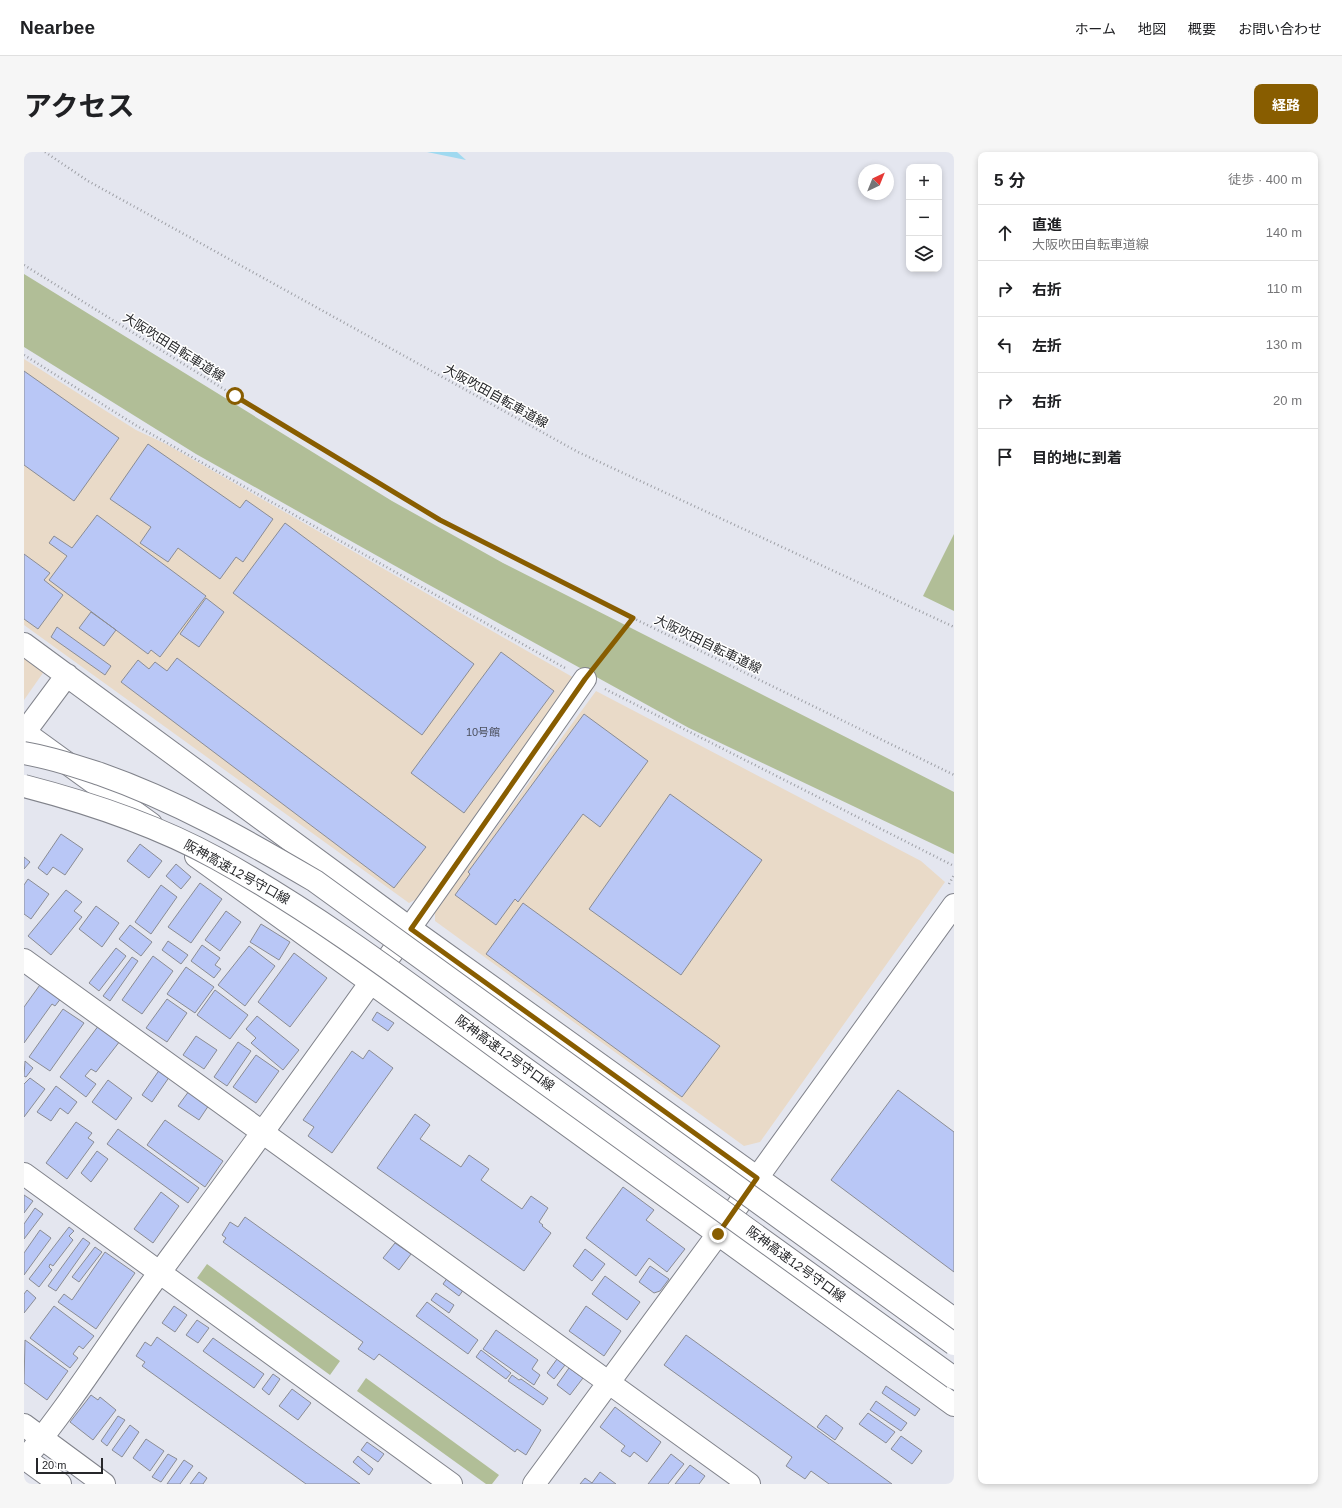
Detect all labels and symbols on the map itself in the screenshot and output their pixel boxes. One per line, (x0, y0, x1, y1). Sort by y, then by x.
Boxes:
north arrow (858, 164, 894, 200)
street label: 大阪吹田自転車道線 (120, 310, 228, 384)
street label: 大阪吹田自転車道線 (441, 361, 551, 431)
route start (226, 387, 244, 405)
street label: 大阪吹田自転車道線 (652, 612, 764, 676)
house number: 10号館 (466, 726, 500, 738)
street label: 阪神高速12号守口線 (182, 837, 292, 907)
street label: 阪神高速12号守口線 (453, 1012, 557, 1094)
street label: 阪神高速12号守口線 (744, 1223, 848, 1305)
route end (709, 1225, 727, 1243)
scale bar (36, 1456, 103, 1475)

